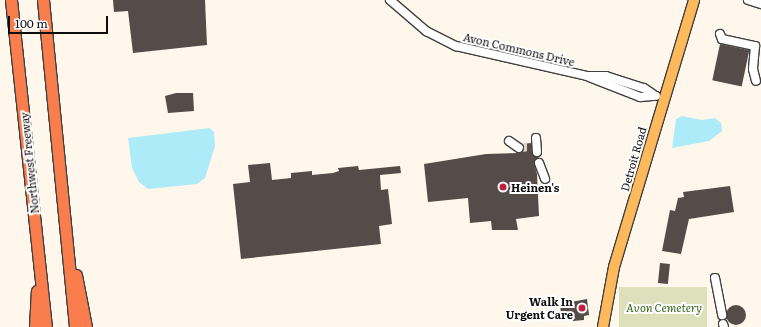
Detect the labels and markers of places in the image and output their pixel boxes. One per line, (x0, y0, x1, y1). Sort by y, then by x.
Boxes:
place label: Heinen's (511, 180, 559, 194)
marker: Heinen's (498, 182, 508, 192)
place label: Walk In Urgent Care (506, 295, 573, 321)
marker: Walk In Urgent Care (576, 302, 588, 314)

